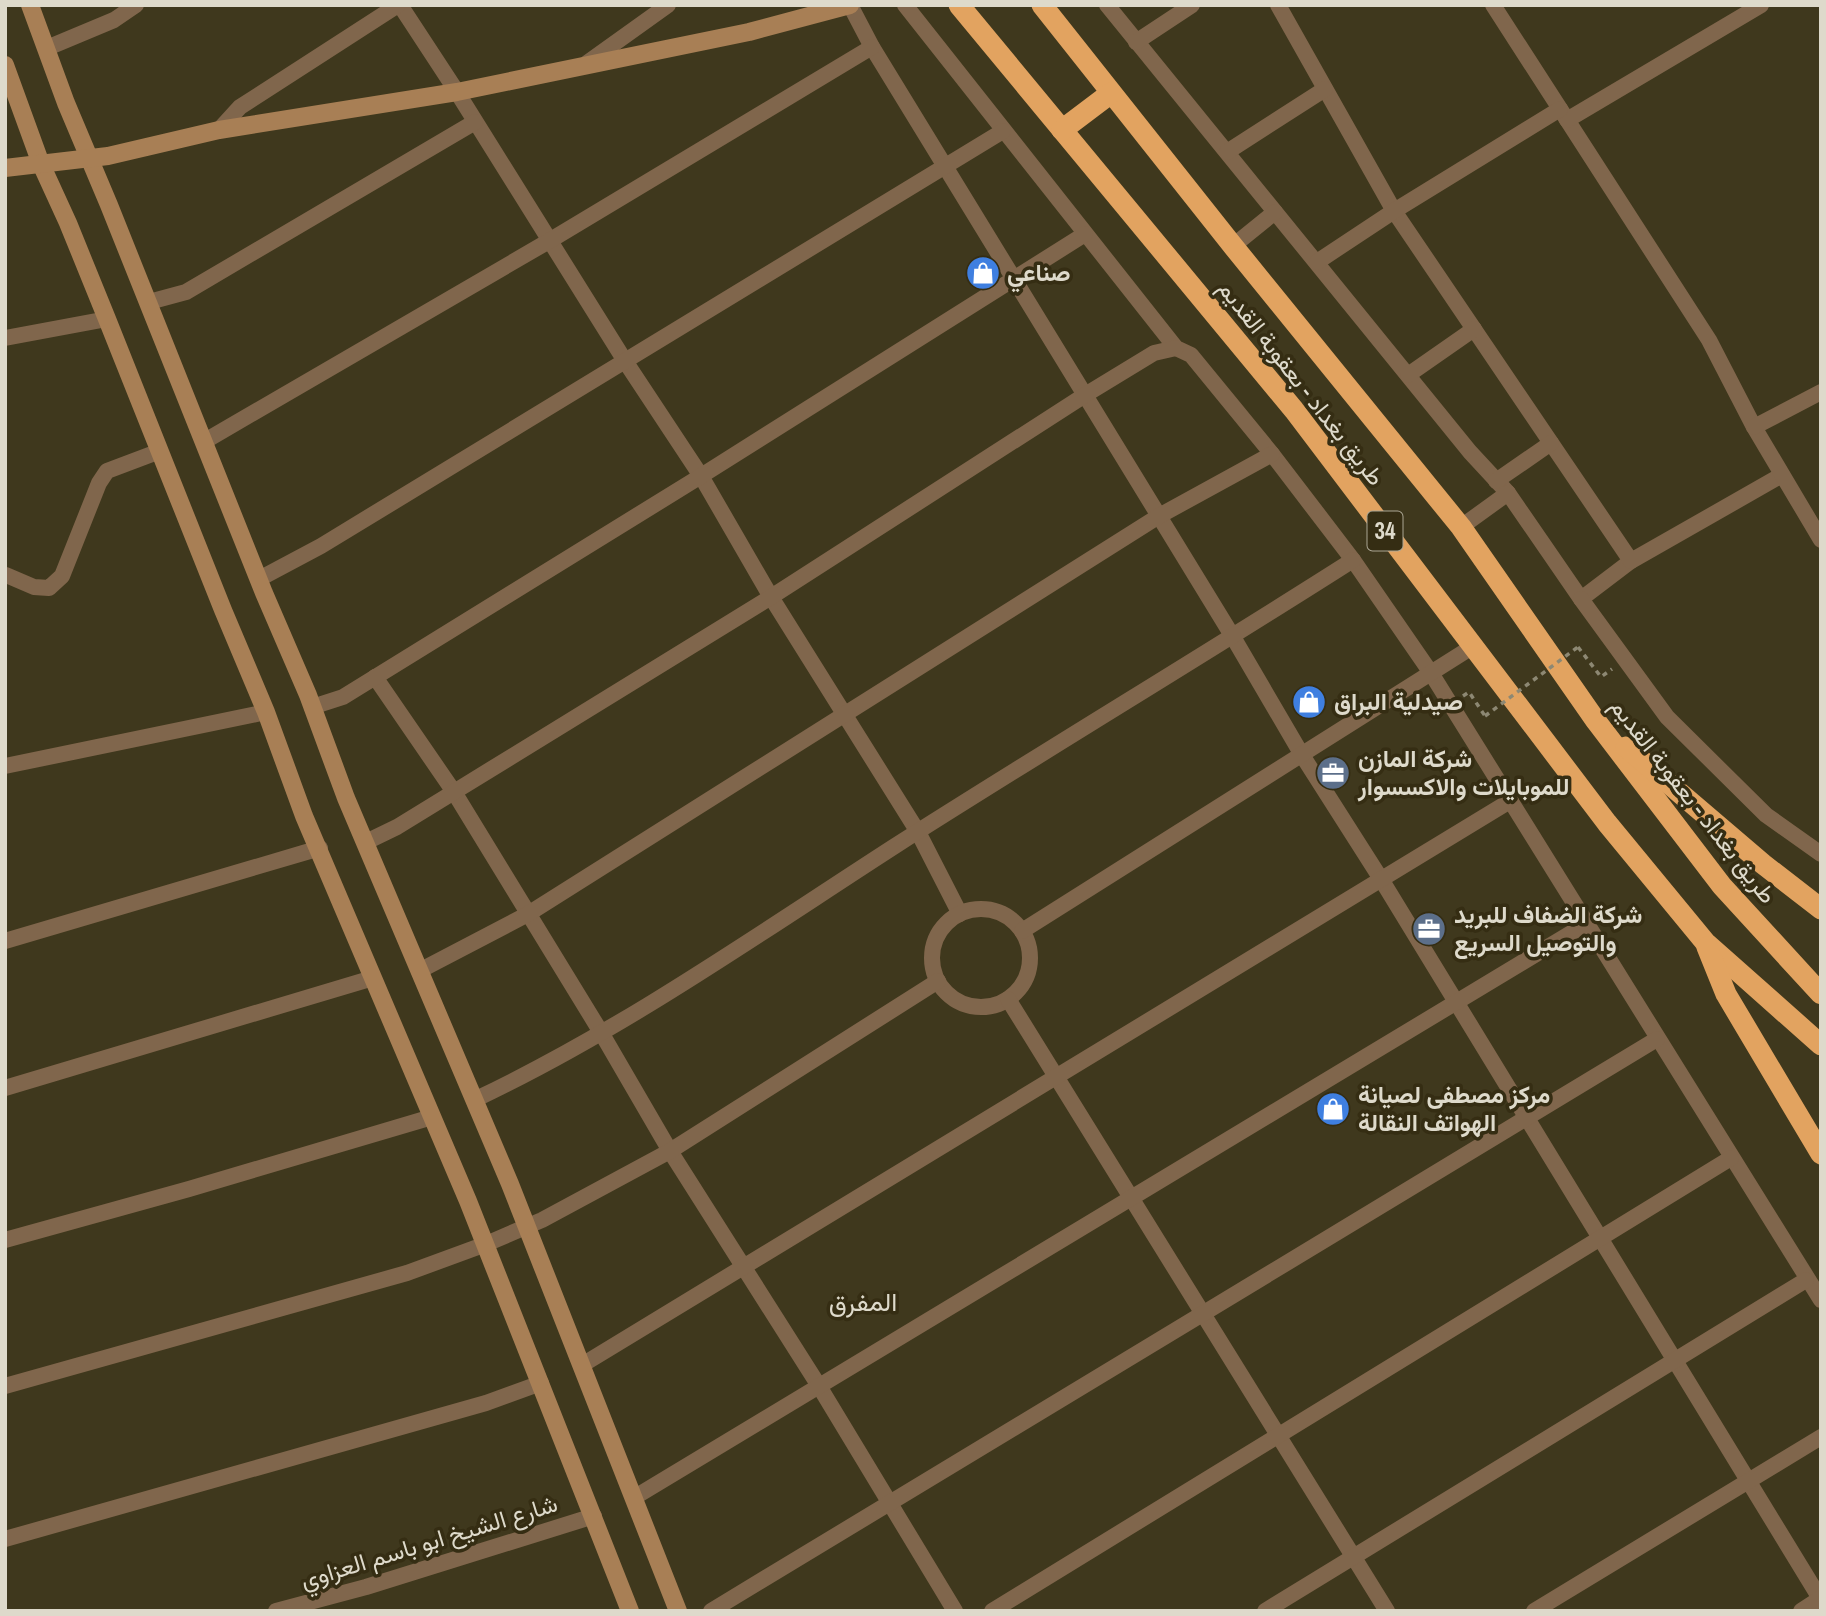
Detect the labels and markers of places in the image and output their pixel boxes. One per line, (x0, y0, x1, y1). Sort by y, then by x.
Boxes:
shop icon: صناعي (964, 254, 1002, 292)
place label: صناعي (1007, 256, 1071, 293)
shop icon: صيدلية البراق (1290, 683, 1328, 721)
place label: صيدلية البراق (1334, 685, 1463, 717)
place label: شركة المازن للموبايلات والاكسسوار (1357, 742, 1569, 802)
office icon: شركة المازن للموبايلات والاكسسوار (1314, 754, 1352, 792)
place label: شركة الضفاف للبريد والتوصيل السريع (1454, 898, 1642, 960)
office icon: شركة الضفاف للبريد والتوصيل السريع (1410, 910, 1448, 948)
place label: مركز مصطفى لصيانة الهواتف النقالة (1358, 1078, 1550, 1138)
shop icon: مركز مصطفى لصيانة الهواتف النقالة (1314, 1090, 1352, 1128)

